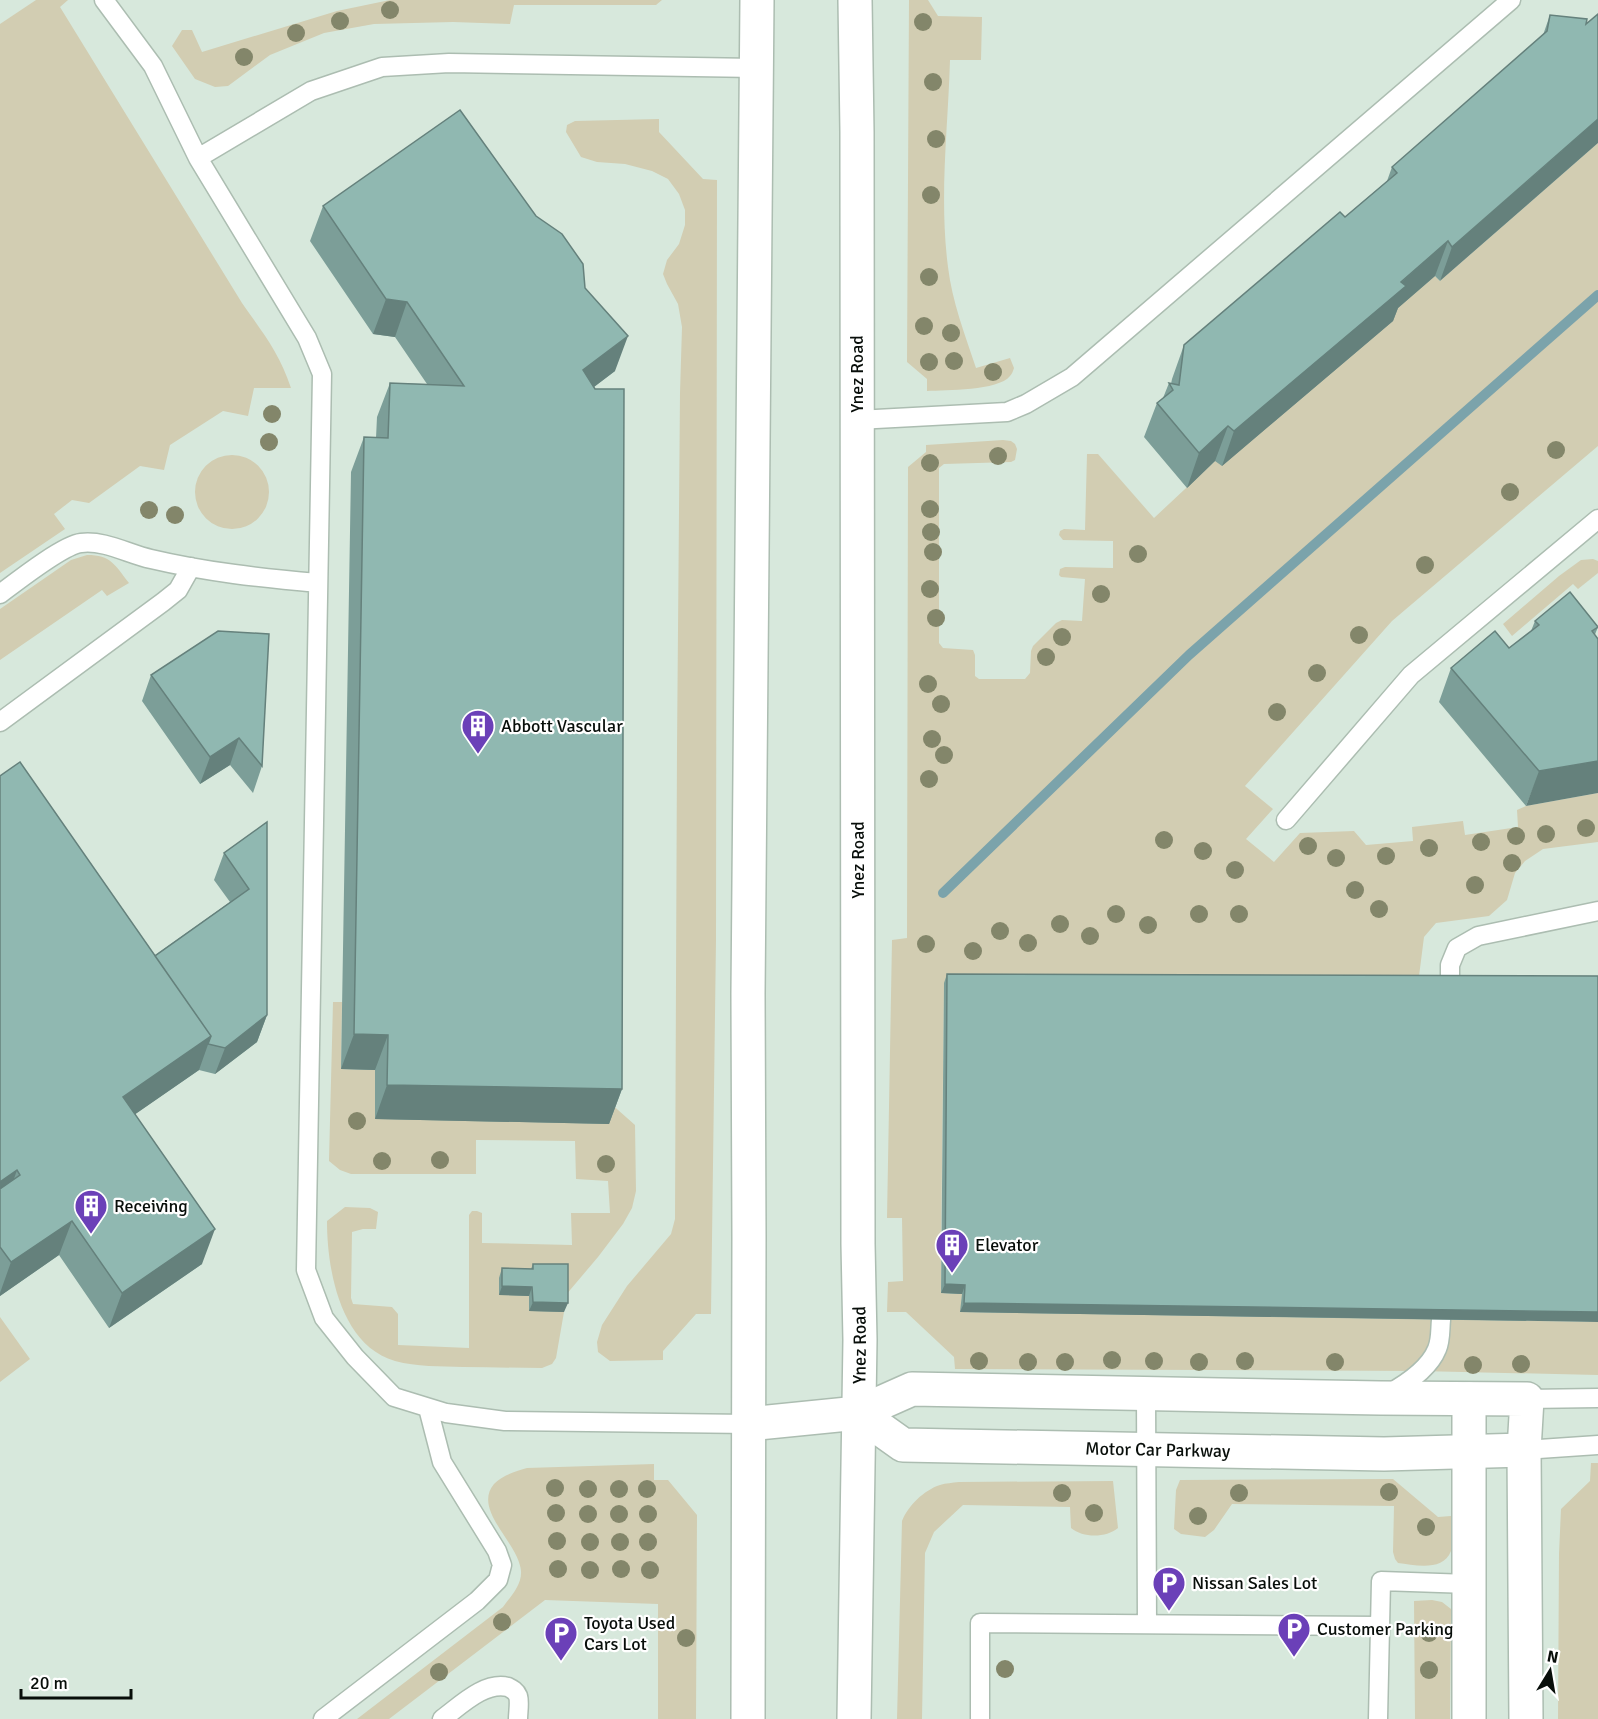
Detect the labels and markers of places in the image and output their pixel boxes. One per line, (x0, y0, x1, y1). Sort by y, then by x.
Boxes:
building icon: Abbott Vascular (460, 708, 496, 755)
place label: Abbott Vascular (501, 715, 623, 737)
building icon: Receiving (73, 1188, 109, 1235)
place label: Receiving (114, 1195, 188, 1217)
building icon: Elevator (934, 1227, 970, 1274)
place label: Elevator (975, 1234, 1039, 1256)
parking icon: Nissan Sales Lot (1151, 1565, 1187, 1612)
place label: Nissan Sales Lot (1192, 1572, 1317, 1594)
parking icon: Customer Parking (1276, 1611, 1312, 1658)
place label: Toyota Used Cars Lot (584, 1612, 675, 1655)
parking icon: Toyota Used Cars Lot (543, 1615, 579, 1662)
place label: Customer Parking (1317, 1618, 1454, 1640)

